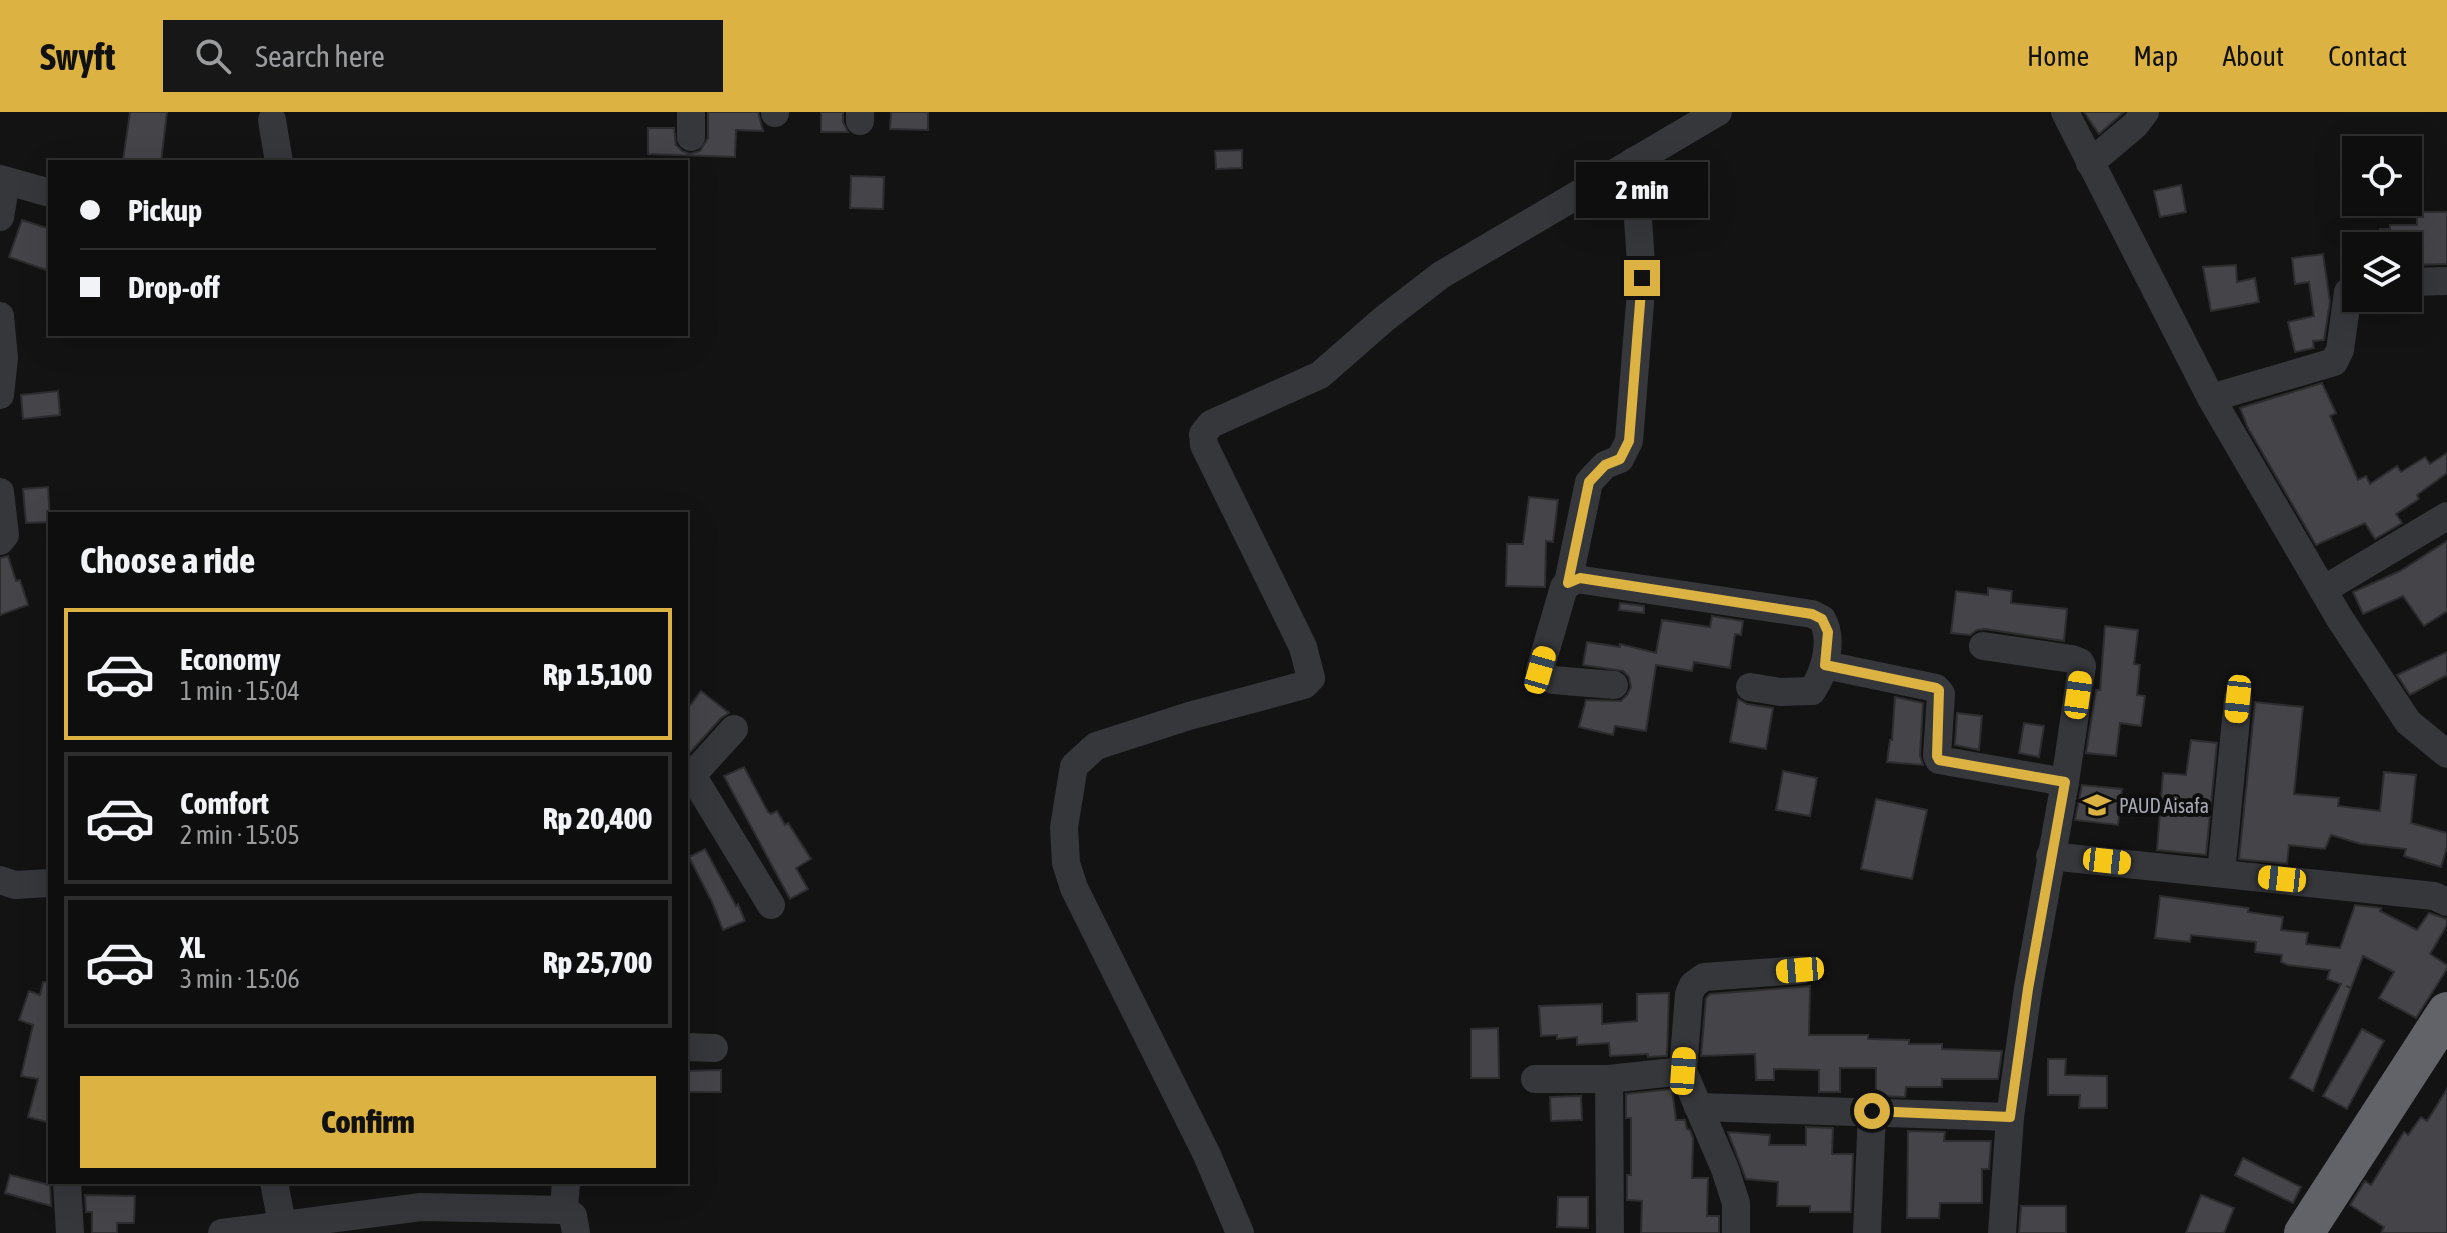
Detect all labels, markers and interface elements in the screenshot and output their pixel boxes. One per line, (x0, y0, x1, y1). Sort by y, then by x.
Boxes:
search box (163, 20, 723, 92)
icon: search (191, 34, 235, 78)
text: Swyft (40, 35, 115, 78)
text: Search here (255, 39, 385, 73)
text: Home (2027, 40, 2089, 72)
text: Map (2133, 40, 2178, 72)
text: About (2222, 40, 2284, 72)
text: Contact (2328, 40, 2407, 72)
map controls (2342, 136, 2422, 312)
button: locate (2342, 136, 2422, 216)
callout: 2 min (1576, 162, 1708, 218)
text: 2 min (1615, 175, 1669, 205)
text: Pickup (128, 193, 202, 227)
button: layers (2342, 232, 2422, 312)
route end (1624, 260, 1660, 296)
text: Drop-off (128, 270, 220, 304)
text: Choose a ride (80, 539, 255, 581)
icon: car (84, 638, 156, 710)
text: Economy (180, 642, 281, 676)
car (1522, 644, 1558, 696)
text: Rp 15,100 (543, 657, 652, 691)
car (2063, 670, 2093, 720)
car (2224, 674, 2252, 724)
text: 1 min · 15:04 (180, 676, 300, 706)
icon: car (84, 782, 156, 854)
text: Comfort (180, 786, 269, 820)
school or university icon: PAUD Aisafa (2082, 790, 2112, 820)
place label: PAUD Aisafa (2119, 794, 2209, 817)
text: Rp 20,400 (543, 801, 652, 835)
text: 2 min · 15:05 (180, 820, 300, 850)
car (2082, 847, 2132, 875)
car (2257, 865, 2307, 893)
icon: car (84, 926, 156, 998)
text: XL (180, 930, 205, 964)
text: Rp 25,700 (543, 945, 652, 979)
car (1775, 956, 1825, 984)
text: 3 min · 15:06 (180, 964, 300, 994)
car (1669, 1046, 1697, 1096)
button: Confirm (80, 1076, 656, 1168)
route start (1854, 1093, 1890, 1129)

